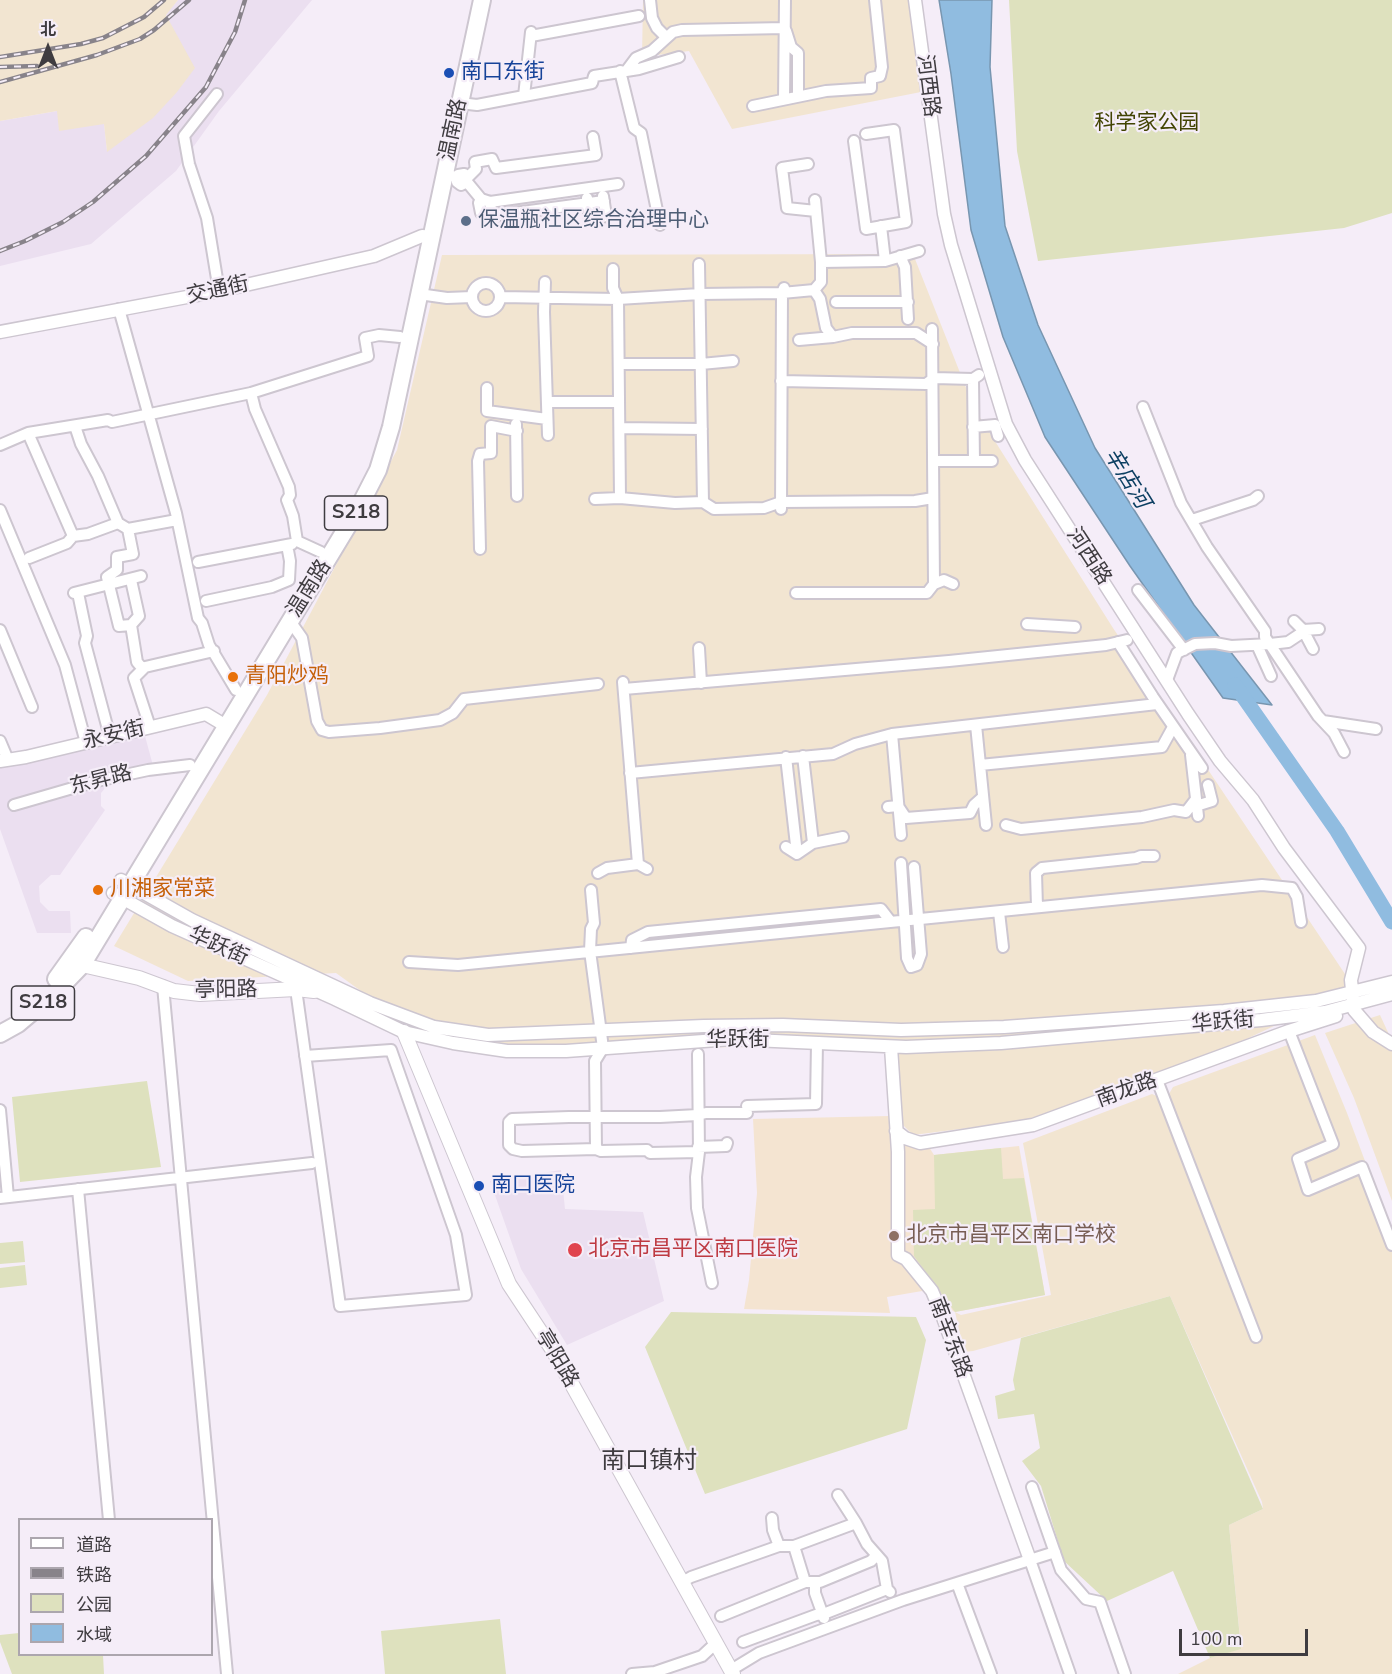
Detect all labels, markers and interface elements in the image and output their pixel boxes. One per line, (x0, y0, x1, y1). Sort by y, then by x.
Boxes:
north arrow (18, 18, 78, 78)
text: 北 (40, 19, 56, 41)
street label: 河西路 (911, 53, 943, 119)
place label: 南口东街 (461, 60, 545, 86)
marker: 南口东街 (442, 66, 456, 80)
street label: 温南路 (435, 97, 473, 163)
park label: 科学家公园 (1095, 111, 1199, 137)
place label: 保温瓶社区综合治理中心 (478, 208, 709, 234)
marker: 保温瓶社区综合治理中心 (459, 214, 473, 228)
street label: 交通街 (185, 272, 251, 310)
water label: 辛店河 (1097, 444, 1155, 514)
road number: S218 (324, 496, 388, 530)
street label: 河西路 (1060, 524, 1116, 590)
street label: 温南路 (283, 556, 337, 622)
place label: 青阳炒鸡 (245, 664, 329, 690)
marker: 青阳炒鸡 (226, 670, 240, 684)
street label: 永安街 (80, 717, 148, 755)
street label: 东昇路 (67, 761, 135, 801)
place label: 川湘家常菜 (110, 877, 215, 903)
marker: 川湘家常菜 (91, 883, 105, 897)
street label: 华跃街 (184, 922, 252, 972)
street label: 亭阳路 (194, 978, 258, 1004)
road number: S218 (12, 986, 74, 1020)
street label: 华跃街 (1191, 1008, 1255, 1038)
street label: 华跃街 (707, 1028, 769, 1054)
street label: 南龙路 (1093, 1068, 1161, 1114)
place label: 南口医院 (491, 1173, 575, 1199)
marker: 南口医院 (472, 1179, 486, 1193)
place label: 北京市昌平区南口学校 (906, 1223, 1116, 1249)
marker: 北京市昌平区南口学校 (887, 1229, 901, 1243)
place label: 北京市昌平区南口医院 (588, 1237, 798, 1263)
marker: 北京市昌平区南口医院 (566, 1241, 584, 1259)
street label: 南辛东路 (922, 1294, 976, 1382)
street label: 亭阳路 (529, 1326, 583, 1392)
district label: 南口镇村 (601, 1448, 697, 1476)
legend (18, 1518, 213, 1656)
text: 道路 (76, 1533, 112, 1557)
text: 铁路 (76, 1563, 112, 1587)
text: 公园 (76, 1593, 112, 1617)
scale bar (1182, 1617, 1311, 1655)
text: 水域 (76, 1623, 112, 1647)
text: 100 m (1190, 1627, 1242, 1651)

